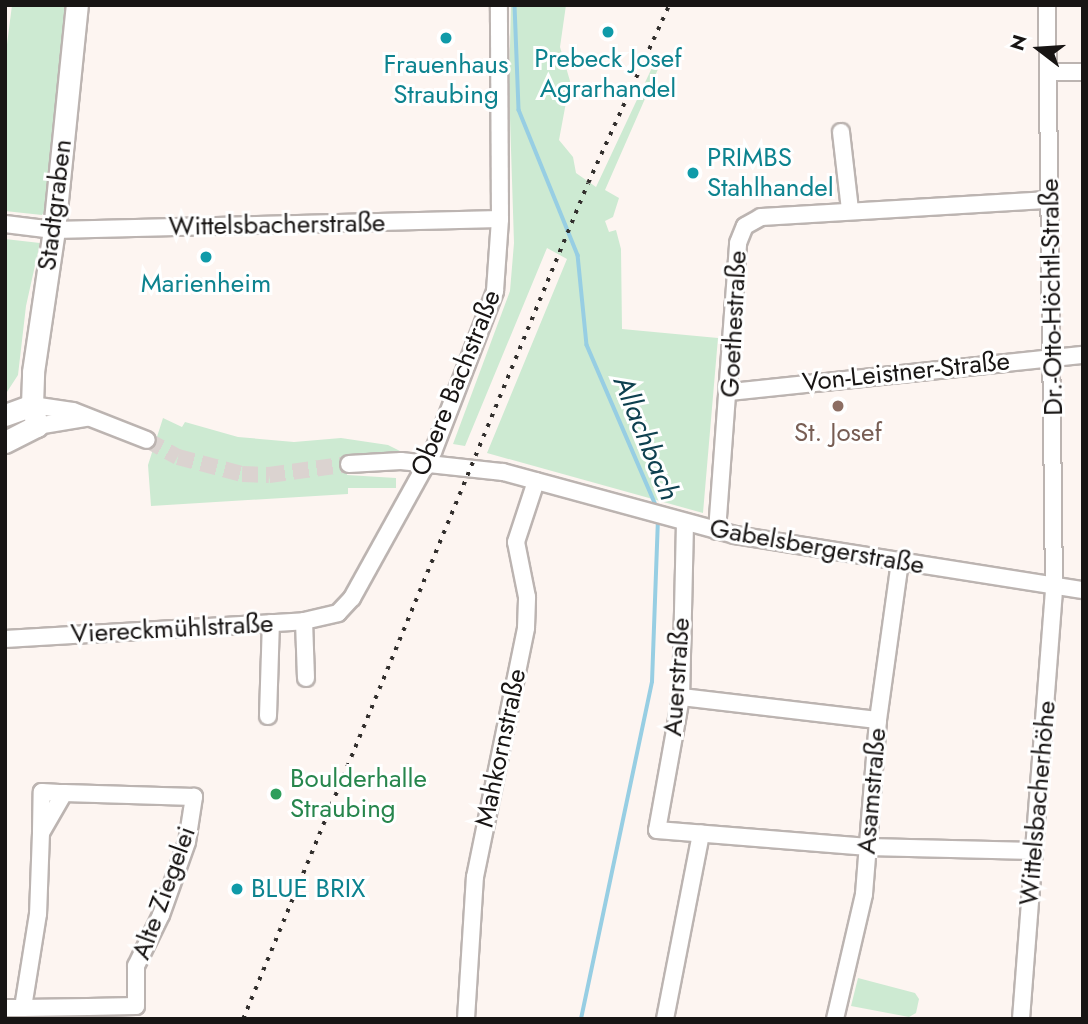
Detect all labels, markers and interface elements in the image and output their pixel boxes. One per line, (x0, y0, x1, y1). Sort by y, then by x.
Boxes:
north arrow (1004, 14, 1074, 84)
marker: Prebeck Josef Agrarhandel (600, 24, 616, 40)
marker: Frauenhaus Straubing (438, 30, 454, 46)
text: N (1003, 32, 1034, 54)
place label: Prebeck Josef Agrarhandel (534, 43, 682, 104)
place label: Frauenhaus Straubing (384, 49, 508, 110)
street label: Stadtgraben (31, 138, 79, 272)
place label: PRIMBS Stahlhandel (707, 142, 834, 204)
marker: PRIMBS Stahlhandel (685, 165, 701, 181)
street label: Dr.-Otto-Höchtl-Straße (1034, 178, 1070, 416)
street label: Wittelsbacherstraße (168, 208, 386, 242)
marker: Marienheim (198, 249, 214, 265)
street label: Goethestraße (715, 250, 753, 398)
place label: Marienheim (141, 268, 271, 300)
street label: Obere Bachstraße (404, 285, 508, 481)
street label: Von-Leistner-Straße (801, 346, 1011, 398)
water label: Allachbach (606, 371, 686, 505)
marker: St. Josef (830, 398, 846, 414)
place label: St. Josef (794, 417, 882, 449)
street label: Gabelsbergerstraße (707, 513, 927, 581)
street label: Viereckmühlstraße (70, 608, 274, 650)
street label: Auerstraße (657, 617, 697, 737)
street label: Mahkornstraße (469, 666, 533, 830)
street label: Wittelsbacherhöhe (1014, 699, 1062, 907)
street label: Asamstraße (851, 727, 893, 855)
place label: Boulderhalle Straubing (290, 763, 427, 824)
marker: Boulderhalle Straubing (268, 786, 284, 802)
street label: Alte Ziegelei (126, 822, 202, 964)
place label: BLUE BRIX (251, 873, 365, 905)
marker: BLUE BRIX (229, 881, 245, 897)

